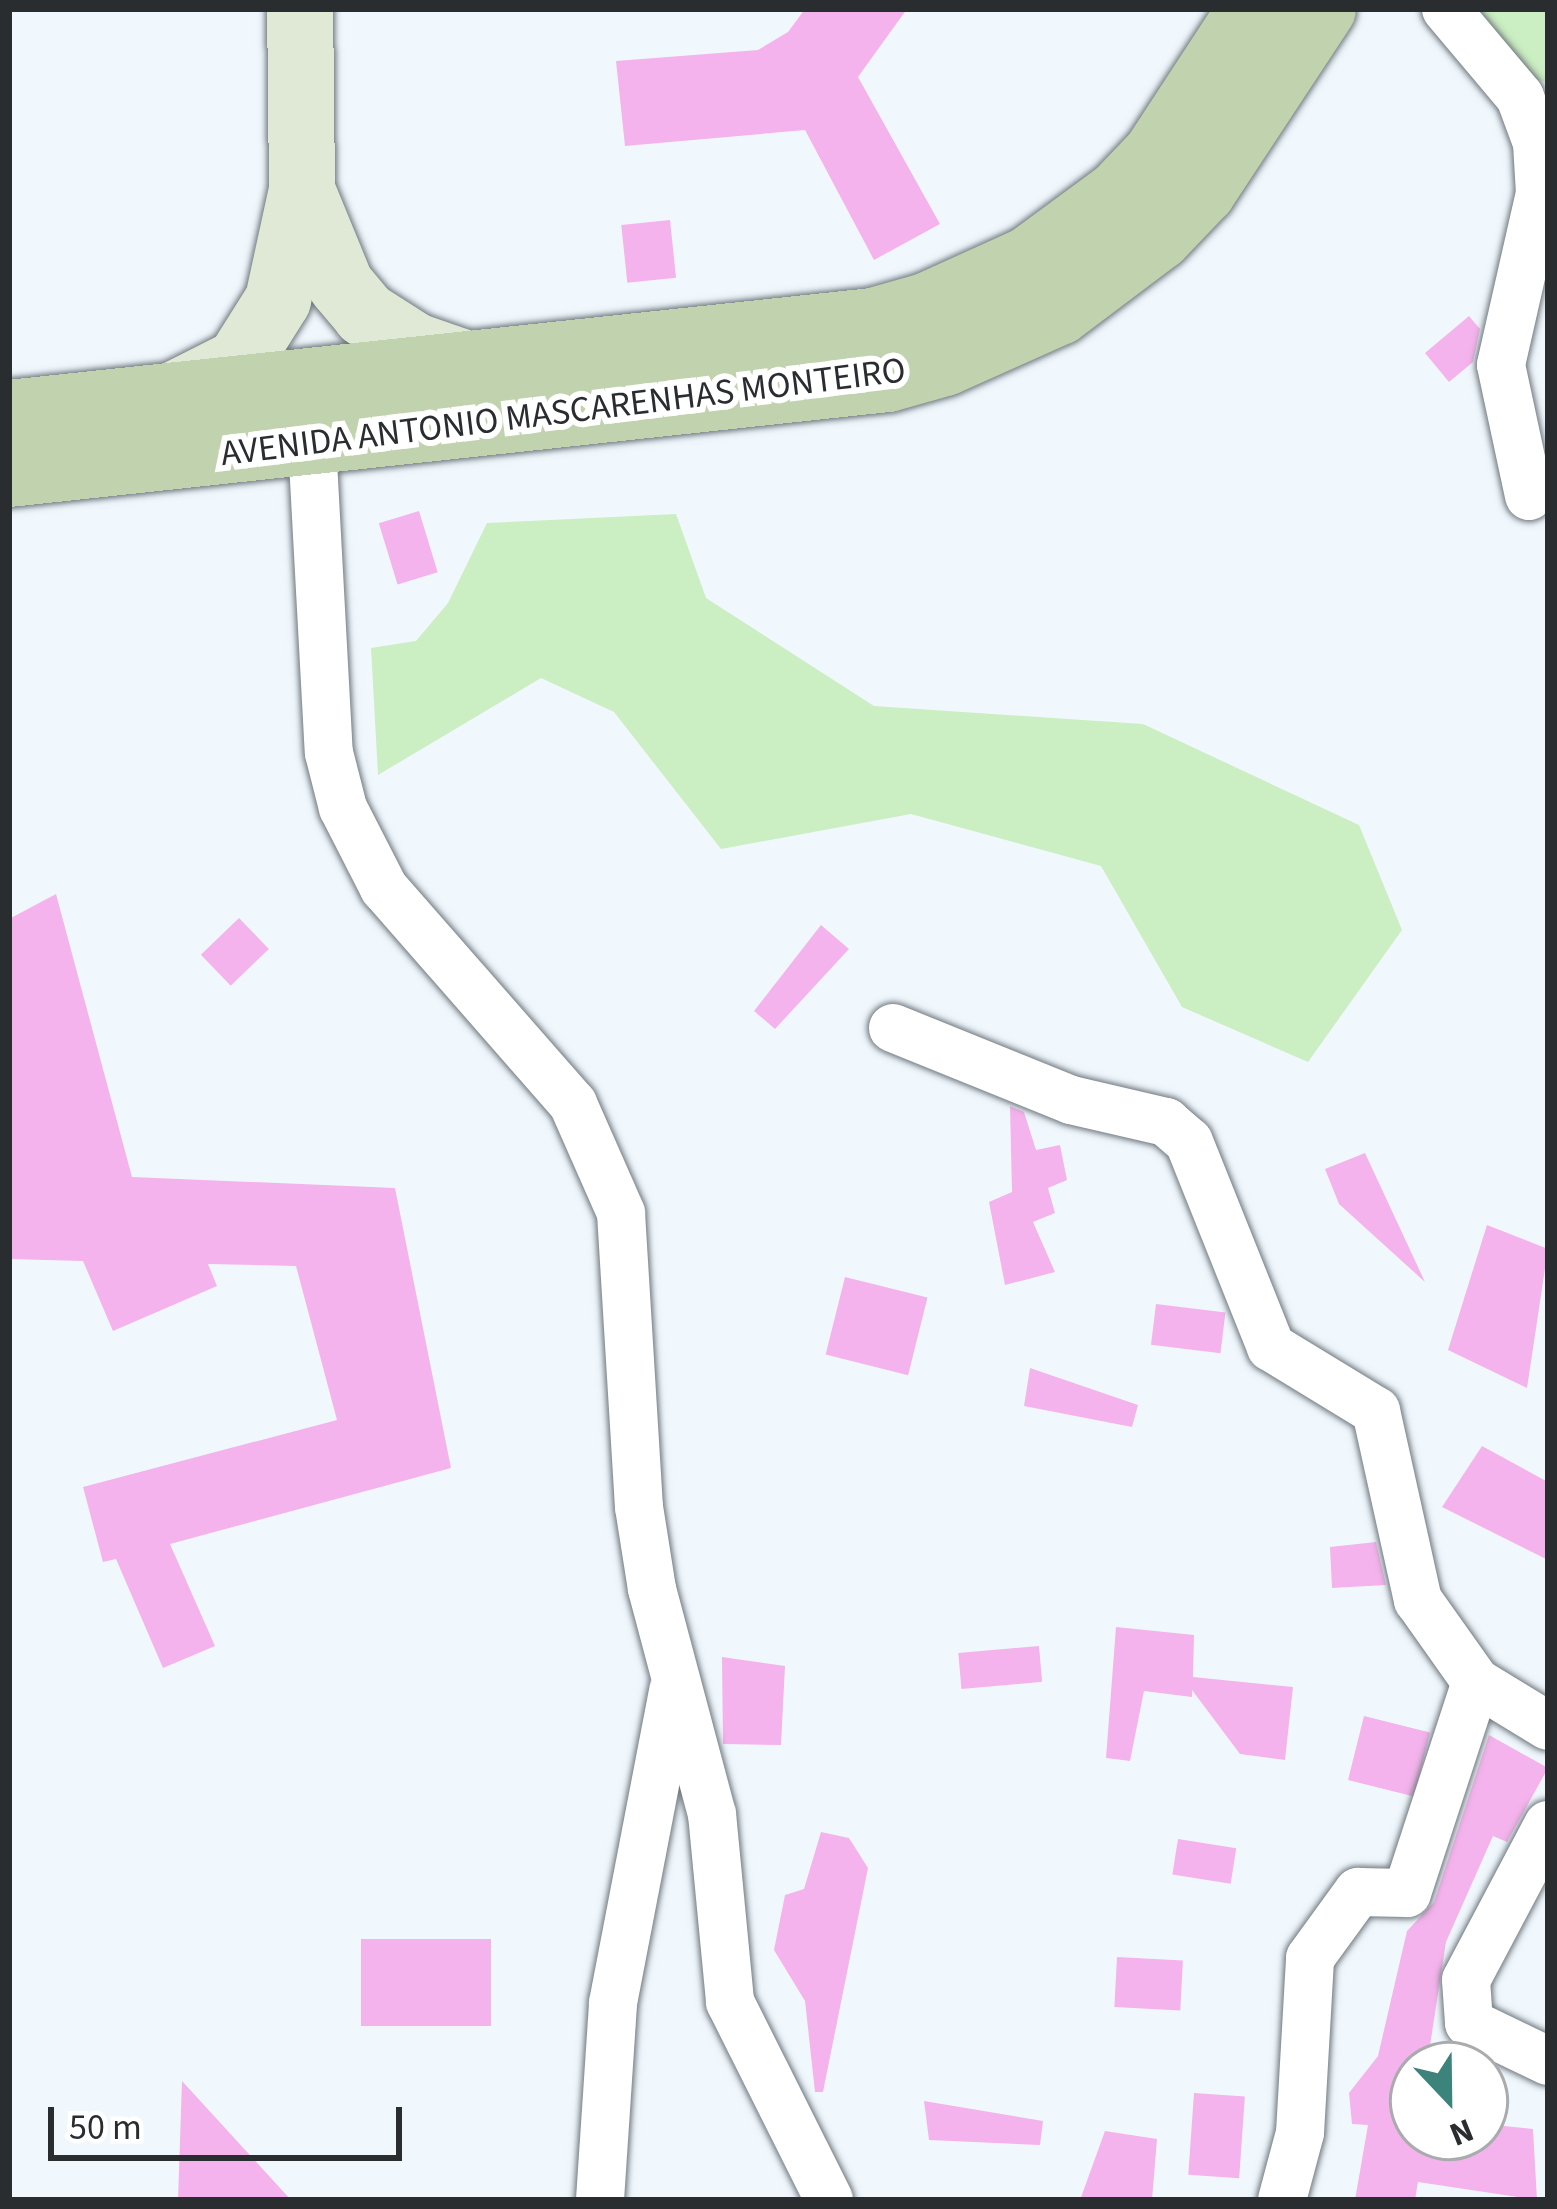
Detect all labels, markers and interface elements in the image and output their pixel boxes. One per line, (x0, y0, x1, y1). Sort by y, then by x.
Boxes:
street label: AVENIDA ANTONIO MASCARENHAS MONTEIRO (218, 349, 908, 475)
north arrow (1389, 2041, 1509, 2161)
scale bar (54, 2083, 408, 2157)
text: 50 m (69, 2102, 142, 2153)
text: N (1443, 2106, 1481, 2158)

